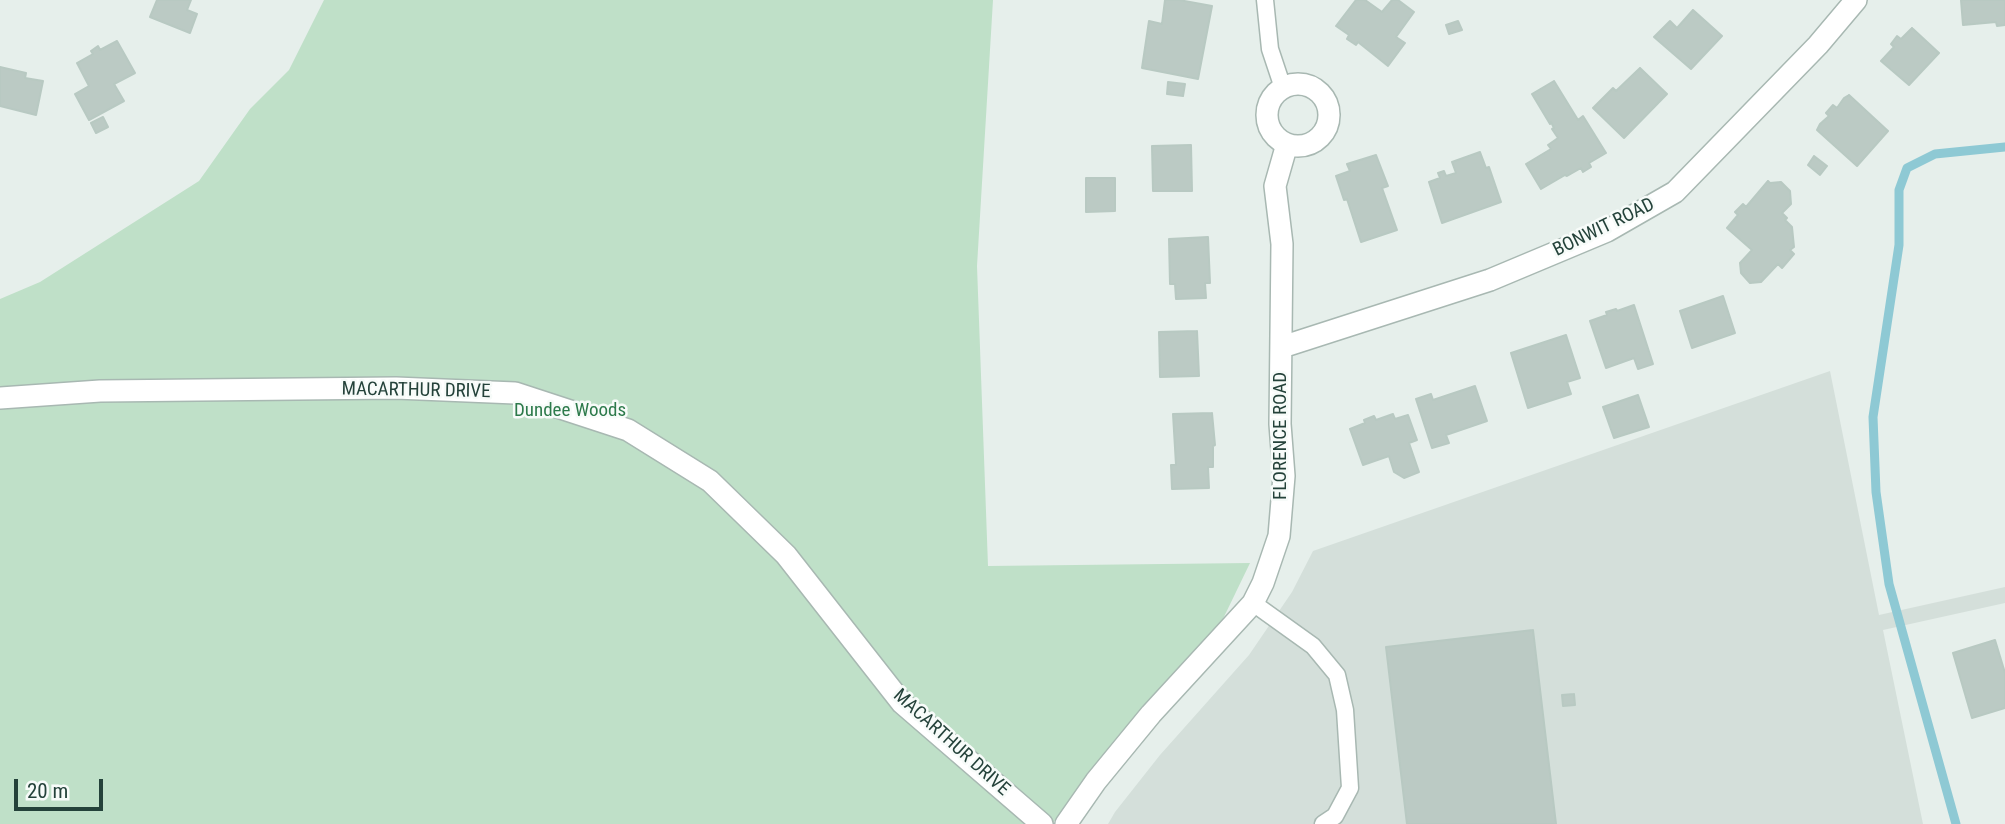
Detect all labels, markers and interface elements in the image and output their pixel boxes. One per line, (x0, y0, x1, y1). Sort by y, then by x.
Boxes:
street label: BONWIT ROAD (1550, 194, 1658, 262)
street label: FLORENCE ROAD (1270, 372, 1292, 500)
street label: MACARTHUR DRIVE (341, 378, 491, 404)
park label: Dundee Woods (514, 400, 626, 422)
street label: MACARTHUR DRIVE (888, 685, 1014, 801)
scale bar (18, 764, 107, 808)
text: 20 m (27, 779, 68, 803)

